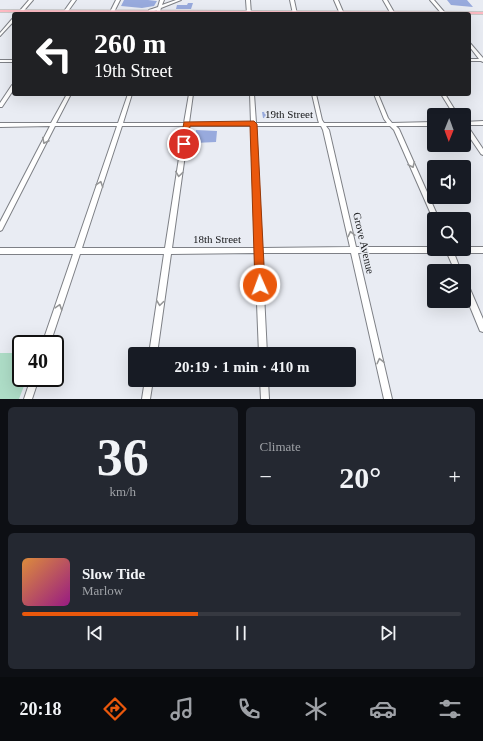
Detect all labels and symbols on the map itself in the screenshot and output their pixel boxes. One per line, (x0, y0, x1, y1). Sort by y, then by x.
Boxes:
street label: 19th Street (265, 108, 313, 120)
north arrow (427, 108, 471, 152)
pin (167, 127, 201, 161)
one-way arrow (42, 137, 50, 144)
one-way arrow (407, 160, 415, 168)
one-way arrow (175, 171, 184, 177)
one-way arrow (95, 180, 104, 187)
street label: Grove Avenue (351, 211, 377, 275)
one-way arrow (347, 231, 355, 237)
street label: 18th Street (193, 233, 241, 245)
position arrow (239, 264, 281, 306)
one-way arrow (156, 300, 165, 306)
one-way arrow (54, 304, 63, 311)
speed limit sign: 40 (12, 335, 64, 387)
one-way arrow (376, 358, 384, 364)

